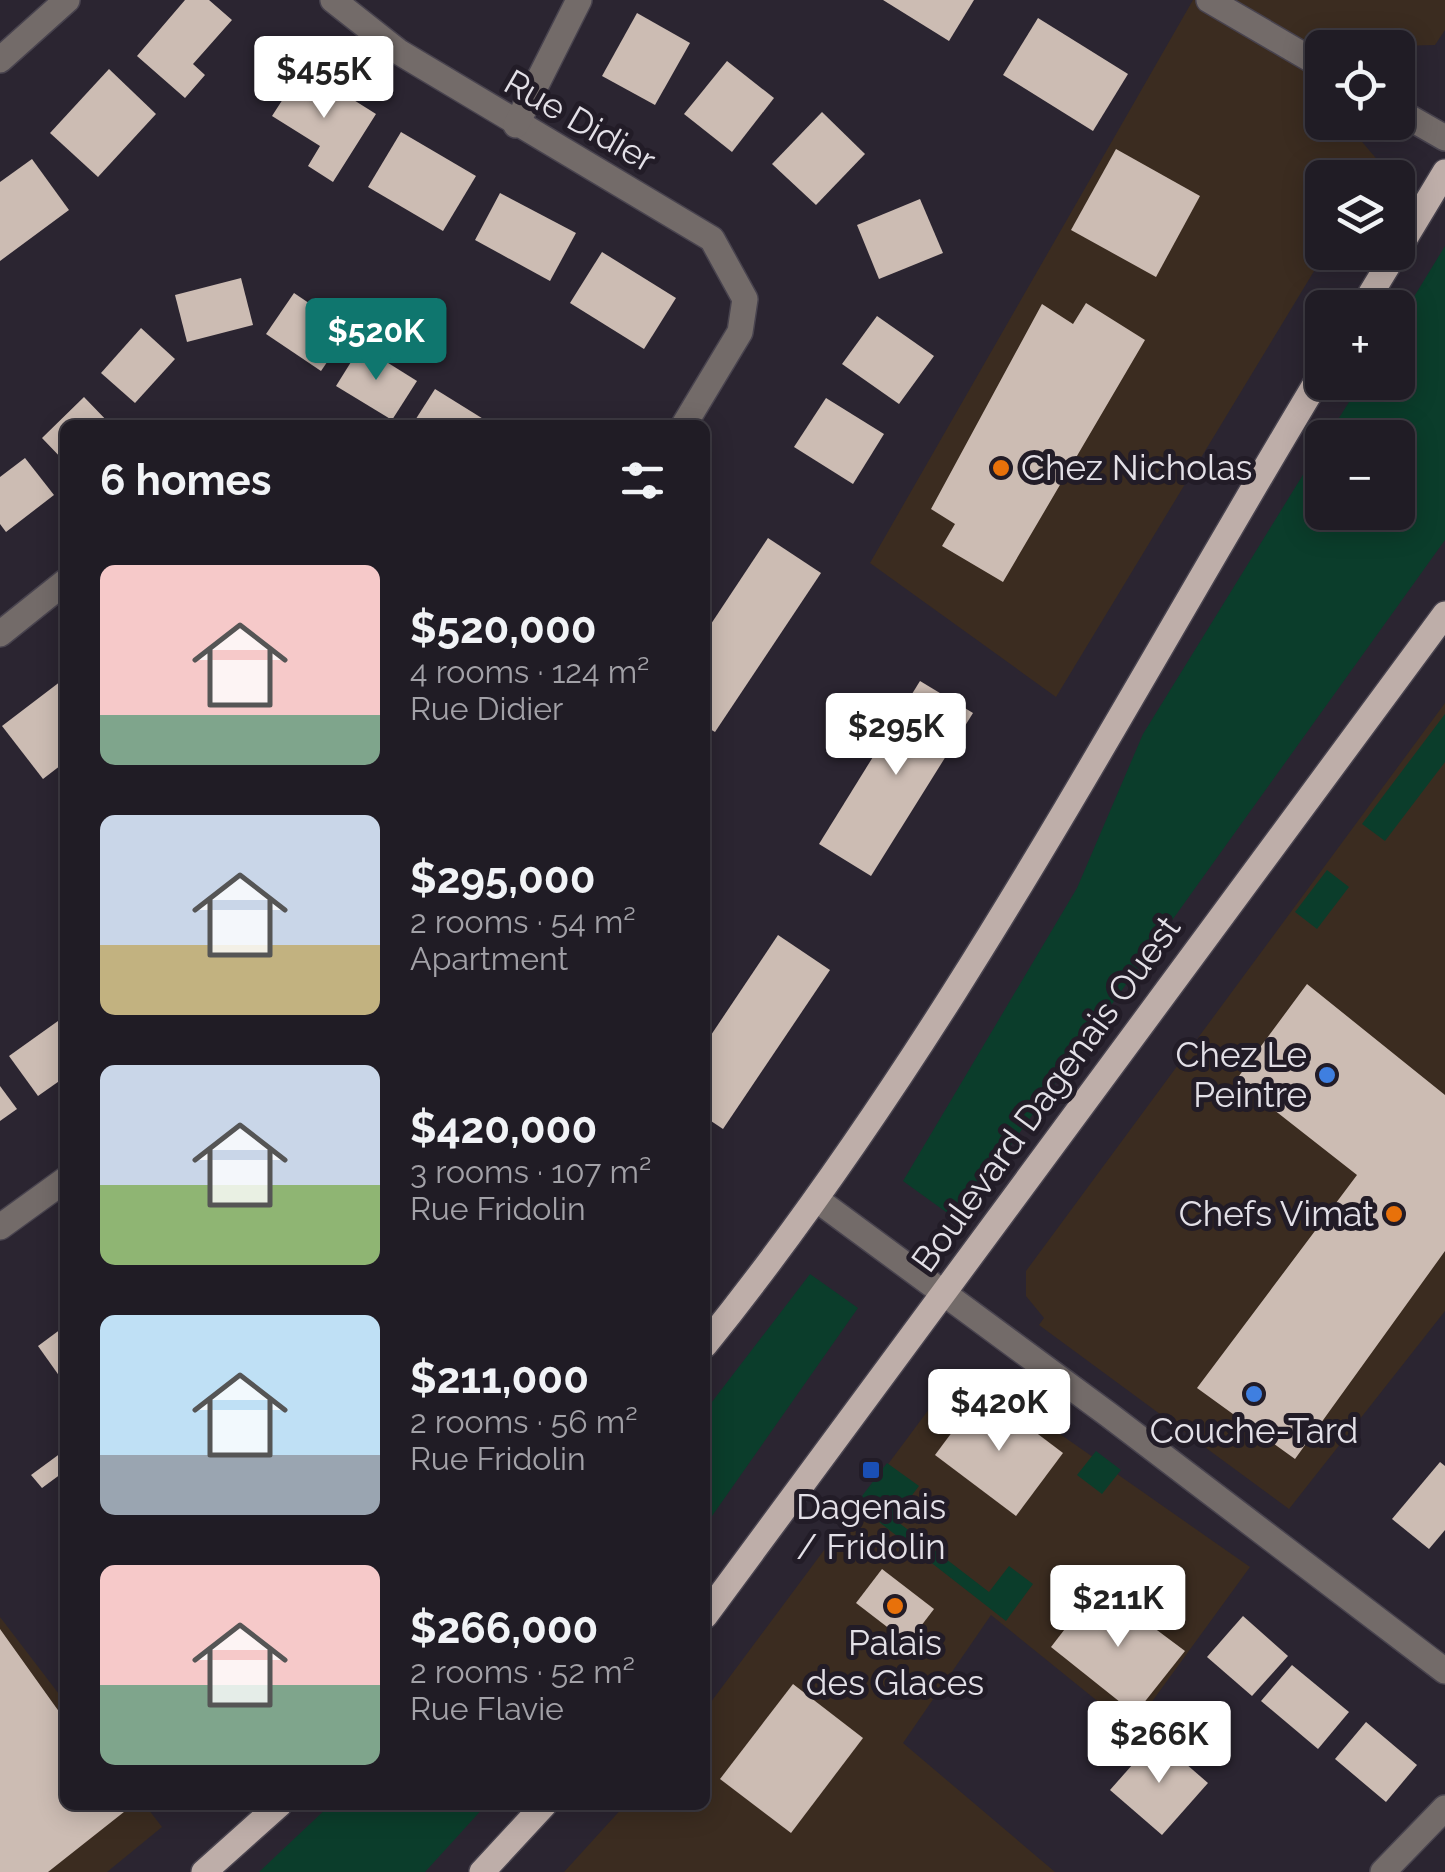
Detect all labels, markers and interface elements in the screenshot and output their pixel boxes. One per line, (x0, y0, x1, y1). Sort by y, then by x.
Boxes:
map controls (1305, 30, 1415, 530)
button: locate (1305, 30, 1415, 140)
pin: $455K (254, 36, 394, 121)
text: $455K (276, 50, 372, 87)
street label: Rue Didier (497, 61, 663, 180)
button: layers (1305, 160, 1415, 270)
button: + (1305, 290, 1415, 400)
pin: $520K (306, 298, 446, 383)
text: $520K (327, 312, 425, 349)
button: − (1305, 420, 1415, 530)
place label: Chez Nicholas (1021, 447, 1252, 488)
icon: filters (615, 453, 670, 508)
text: 6 homes (100, 456, 271, 505)
marker: Chez Nicholas (990, 457, 1012, 479)
text: $520,000 (410, 604, 596, 653)
icon: home (180, 605, 300, 725)
text: 4 rooms · 124 m² (410, 653, 650, 690)
text: Rue Didier (410, 690, 563, 727)
pin: $295K (826, 693, 966, 778)
text: $295K (848, 707, 944, 744)
text: $295,000 (410, 854, 595, 903)
icon: home (180, 855, 300, 975)
text: 2 rooms · 54 m² (410, 903, 636, 940)
street label: Boulevard Dagenais Ouest (903, 908, 1189, 1280)
text: Apartment (410, 940, 568, 977)
place label: Chez Le Peintre (1176, 1034, 1307, 1115)
marker: Chez Le Peintre (1316, 1064, 1338, 1086)
text: $420,000 (410, 1104, 597, 1153)
icon: home (180, 1105, 300, 1225)
text: 3 rooms · 107 m² (410, 1153, 651, 1190)
text: Rue Fridolin (410, 1190, 586, 1227)
place label: Chefs Vimat (1179, 1193, 1374, 1234)
marker: Chefs Vimat (1383, 1203, 1405, 1225)
text: $211,000 (410, 1354, 589, 1403)
icon: home (180, 1355, 300, 1475)
pin: $420K (929, 1369, 1069, 1454)
text: $420K (950, 1383, 1048, 1420)
marker: Couche-Tard (1243, 1383, 1265, 1405)
text: 2 rooms · 56 m² (410, 1403, 638, 1440)
place label: Couche-Tard (1150, 1410, 1358, 1451)
text: Rue Fridolin (410, 1440, 586, 1477)
marker: Dagenais / Fridolin (860, 1459, 882, 1481)
place label: Dagenais / Fridolin (796, 1486, 946, 1567)
pin: $211K (1048, 1565, 1188, 1650)
text: $211K (1072, 1579, 1164, 1616)
marker: Palais des Glaces (884, 1595, 906, 1617)
text: $266,000 (410, 1604, 598, 1653)
icon: home (180, 1605, 300, 1725)
place label: Palais des Glaces (806, 1622, 984, 1703)
text: 2 rooms · 52 m² (410, 1653, 635, 1690)
text: Rue Flavie (410, 1690, 564, 1727)
pin: $266K (1089, 1701, 1229, 1786)
text: $266K (1110, 1715, 1208, 1752)

